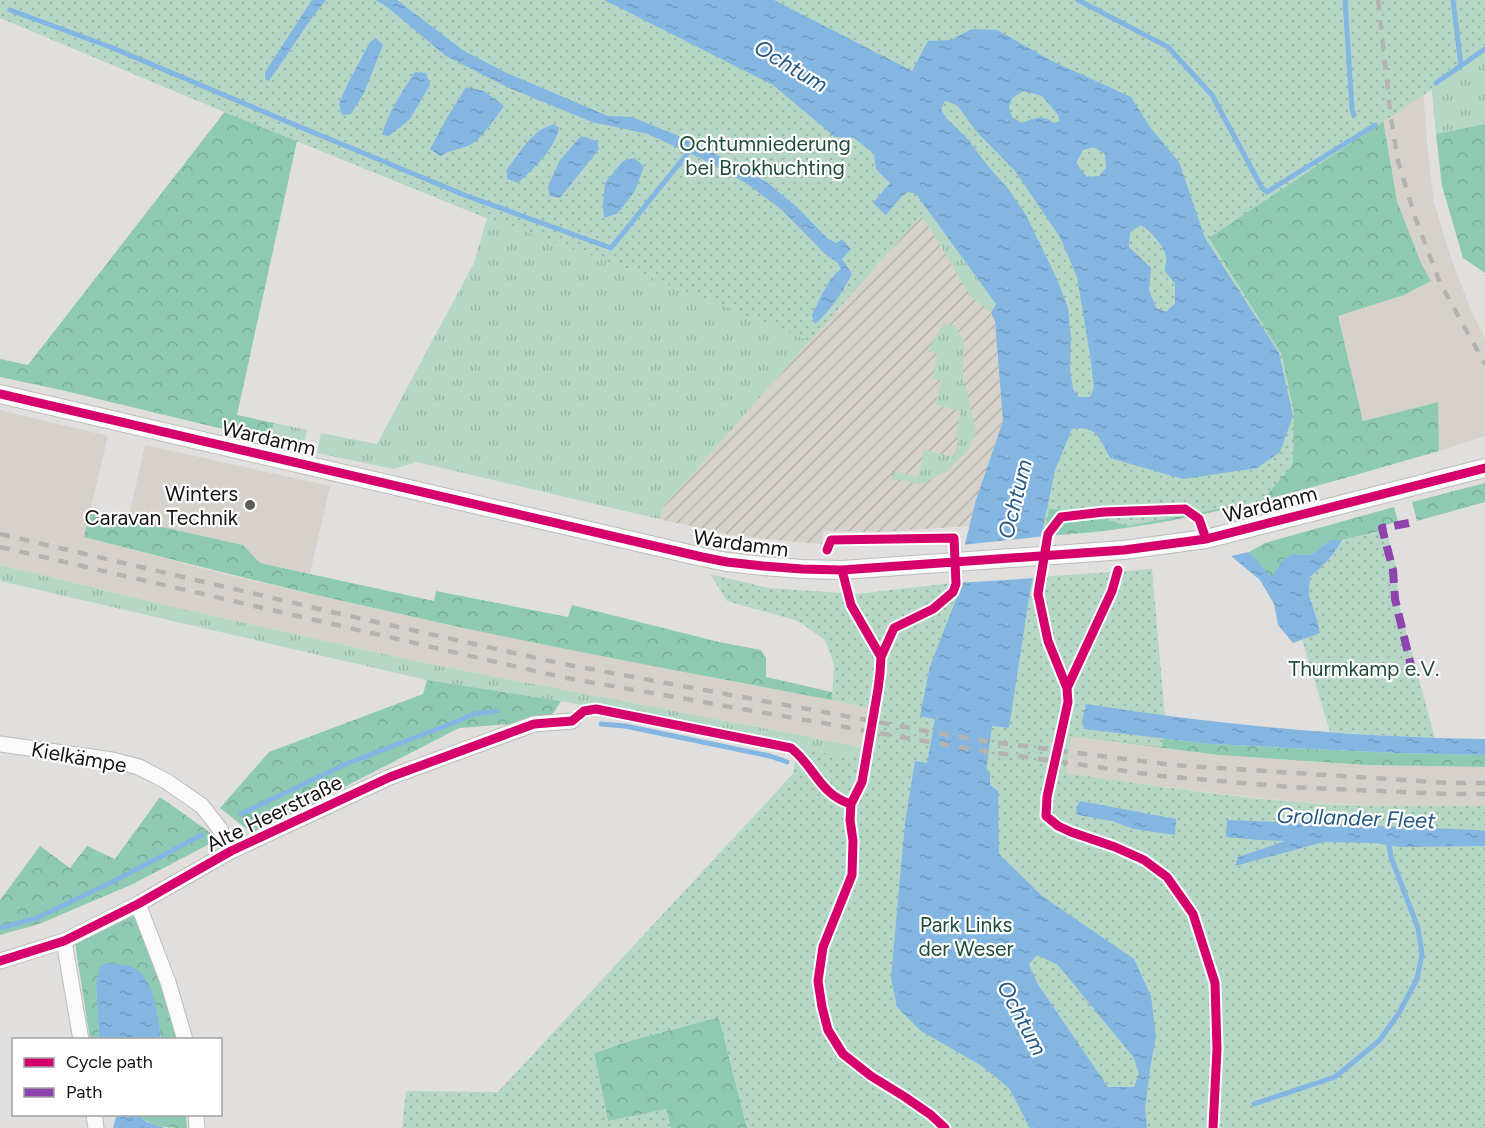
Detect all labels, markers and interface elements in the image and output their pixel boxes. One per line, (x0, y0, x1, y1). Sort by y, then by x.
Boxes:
water label: Ochtum (749, 34, 833, 99)
park label: Ochtumniederung bei Brokhuchting (679, 131, 851, 180)
street label: Wardamm (219, 415, 319, 461)
water label: Ochtum (992, 456, 1038, 541)
street label: Wardamm (1220, 480, 1320, 528)
place label: Winters Caravan Technik (85, 481, 239, 530)
marker: Winters Caravan Technik (243, 498, 257, 512)
street label: Wardamm (692, 524, 790, 562)
park label: Thurmkamp e.V. (1289, 656, 1439, 681)
street label: Kielkämpe (29, 736, 129, 778)
street label: Alte Heerstraße (202, 769, 346, 857)
water label: Grollander Fleet (1276, 802, 1436, 834)
park label: Park Links der Weser (918, 912, 1014, 961)
water label: Ochtum (991, 976, 1053, 1060)
legend (12, 1038, 222, 1116)
text: Cycle path (66, 1051, 153, 1073)
text: Path (66, 1081, 102, 1103)

